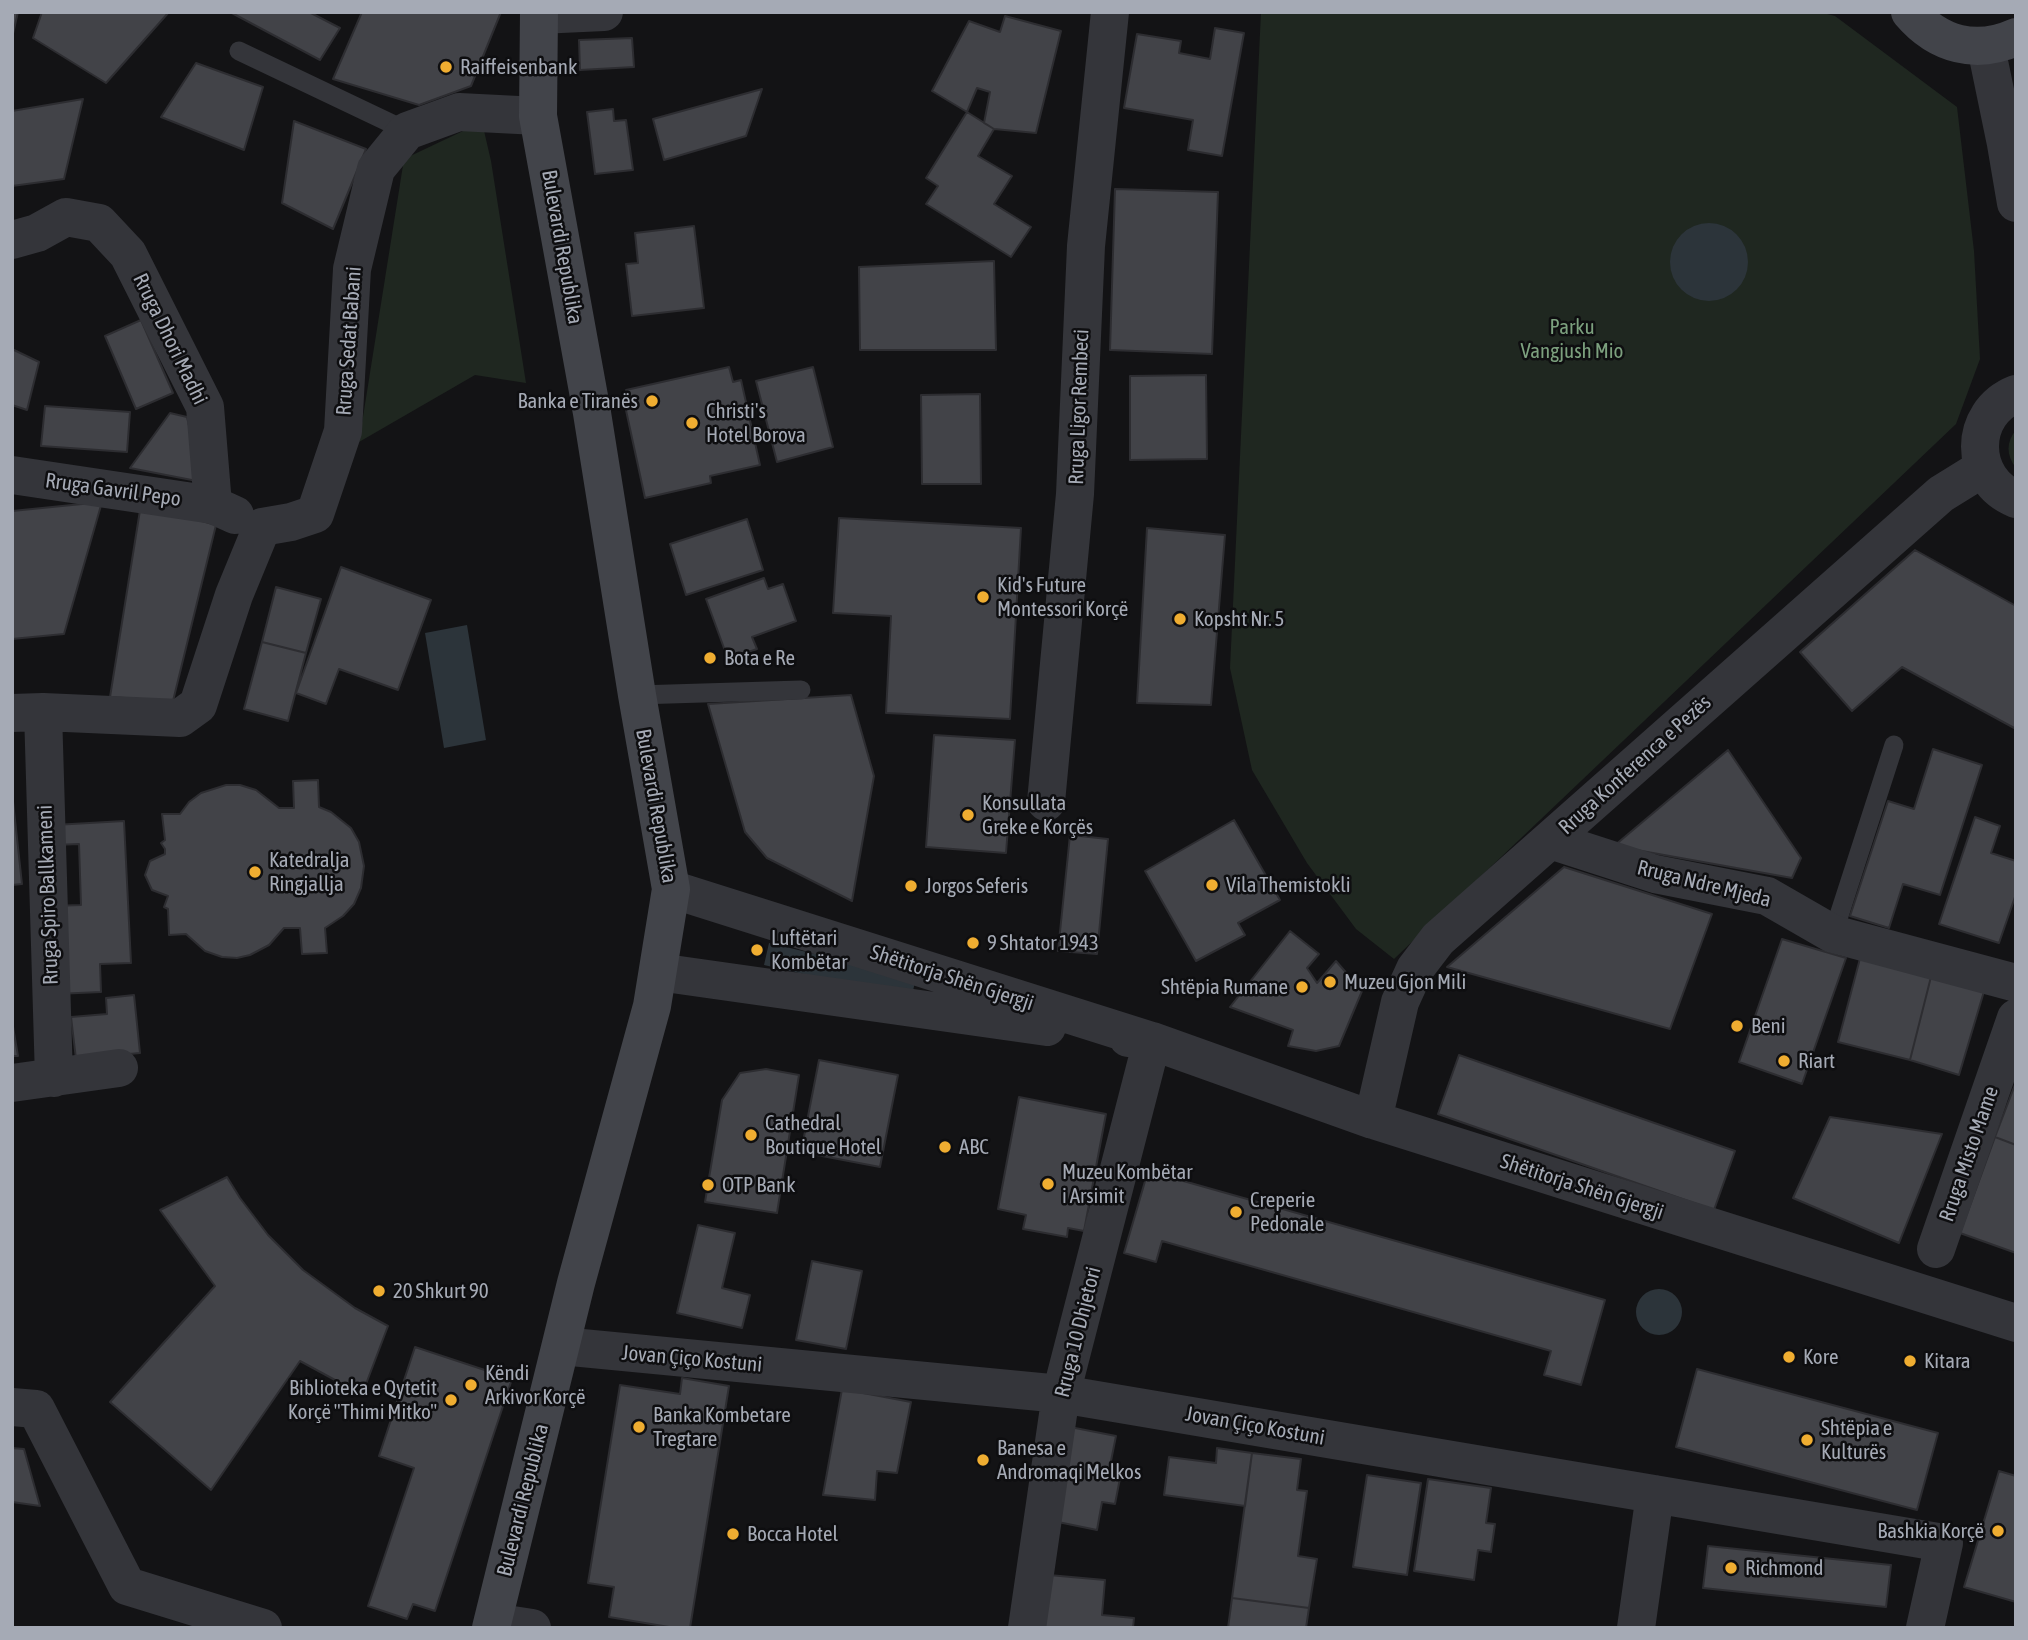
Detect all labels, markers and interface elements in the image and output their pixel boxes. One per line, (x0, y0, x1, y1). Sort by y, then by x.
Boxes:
place label: Raiffeisenbank (460, 54, 577, 80)
marker: Raiffeisenbank (438, 59, 454, 75)
street label: Bulevardi Republika (536, 168, 588, 326)
street label: Rruga Sedat Babani (331, 266, 367, 416)
street label: Rruga Dhori Madhi (127, 269, 213, 409)
park label: Parku Vangjush Mio (1521, 314, 1623, 364)
street label: Rruga Ligor Rembeci (1064, 329, 1094, 485)
place label: Banka e Tiranës (518, 388, 638, 414)
marker: Banka e Tiranës (644, 393, 660, 409)
place label: Christi's Hotel Borova (706, 398, 806, 448)
marker: Christi's Hotel Borova (684, 415, 700, 431)
street label: Rruga Gavril Pepo (44, 468, 182, 512)
place label: Kid's Future Montessori Korçë (997, 572, 1128, 622)
marker: Kid's Future Montessori Korçë (975, 589, 991, 605)
place label: Kopsht Nr. 5 (1194, 606, 1284, 632)
marker: Kopsht Nr. 5 (1172, 611, 1188, 627)
place label: Bota e Re (724, 645, 795, 671)
marker: Bota e Re (702, 650, 718, 666)
street label: Rruga Konferenca e Pezës (1554, 690, 1716, 840)
street label: Bulevardi Republika (630, 727, 682, 885)
place label: Konsullata Greke e Korçës (982, 790, 1093, 840)
street label: Rruga Spiro Ballkameni (32, 805, 64, 985)
marker: Konsullata Greke e Korçës (960, 807, 976, 823)
place label: Katedralja Ringjallja (269, 847, 350, 897)
street label: Rruga Ndre Mjeda (1634, 855, 1774, 913)
marker: Katedralja Ringjallja (247, 864, 263, 880)
place label: Vila Themistokli (1226, 872, 1351, 898)
place label: Jorgos Seferis (925, 873, 1028, 899)
marker: Vila Themistokli (1204, 877, 1220, 893)
marker: Jorgos Seferis (903, 878, 919, 894)
place label: Luftëtari Kombëtar (771, 925, 847, 975)
place label: 9 Shtator 1943 (987, 930, 1099, 956)
marker: 9 Shtator 1943 (965, 935, 981, 951)
street label: Shëtitorja Shën Gjergji (867, 940, 1037, 1016)
marker: Luftëtari Kombëtar (749, 942, 765, 958)
place label: Muzeu Gjon Mili (1344, 969, 1466, 995)
place label: Shtëpia Rumane (1161, 974, 1288, 1000)
marker: Muzeu Gjon Mili (1322, 974, 1338, 990)
marker: Shtëpia Rumane (1294, 979, 1310, 995)
place label: Beni (1751, 1013, 1786, 1039)
marker: Beni (1729, 1018, 1745, 1034)
place label: Riart (1798, 1048, 1835, 1074)
marker: Riart (1776, 1053, 1792, 1069)
street label: Rruga Misto Mame (1934, 1083, 2004, 1225)
place label: Cathedral Boutique Hotel (765, 1110, 881, 1160)
marker: Cathedral Boutique Hotel (743, 1127, 759, 1143)
place label: ABC (959, 1134, 989, 1160)
marker: ABC (937, 1139, 953, 1155)
street label: Shëtitorja Shën Gjergji (1497, 1149, 1667, 1225)
place label: Muzeu Kombëtar i Arsimit (1062, 1159, 1192, 1209)
place label: OTP Bank (722, 1172, 795, 1198)
marker: Muzeu Kombëtar i Arsimit (1040, 1176, 1056, 1192)
marker: OTP Bank (700, 1177, 716, 1193)
place label: Creperie Pedonale (1250, 1187, 1324, 1237)
marker: Creperie Pedonale (1228, 1204, 1244, 1220)
street label: Rruga 10 Dhjetori (1050, 1264, 1106, 1400)
place label: 20 Shkurt 90 (393, 1278, 489, 1304)
marker: 20 Shkurt 90 (371, 1283, 387, 1299)
street label: Jovan Çiço Kostuni (621, 1340, 763, 1378)
place label: Kore (1803, 1344, 1838, 1370)
place label: Kitara (1924, 1348, 1970, 1374)
marker: Kore (1781, 1349, 1797, 1365)
marker: Kitara (1902, 1353, 1918, 1369)
place label: Këndi Arkivor Korçë (485, 1360, 586, 1410)
place label: Biblioteka e Qytetit Korçë "Thimi Mitko" (288, 1375, 437, 1425)
marker: Këndi Arkivor Korçë (463, 1377, 479, 1393)
marker: Biblioteka e Qytetit Korçë "Thimi Mitko" (443, 1392, 459, 1408)
street label: Jovan Çiço Kostuni (1183, 1401, 1327, 1451)
place label: Banka Kombetare Tregtare (653, 1402, 791, 1452)
place label: Shtëpia e Kulturës (1821, 1415, 1892, 1465)
marker: Banka Kombetare Tregtare (631, 1419, 647, 1435)
street label: Bulevardi Republika (492, 1421, 554, 1579)
marker: Shtëpia e Kulturës (1799, 1432, 1815, 1448)
place label: Banesa e Andromaqi Melkos (997, 1435, 1141, 1485)
marker: Banesa e Andromaqi Melkos (975, 1452, 991, 1468)
place label: Bashkia Korçë (1877, 1518, 1984, 1544)
place label: Bocca Hotel (747, 1521, 838, 1547)
marker: Bashkia Korçë (1990, 1523, 2006, 1539)
marker: Bocca Hotel (725, 1526, 741, 1542)
place label: Richmond (1745, 1555, 1823, 1581)
marker: Richmond (1723, 1560, 1739, 1576)

